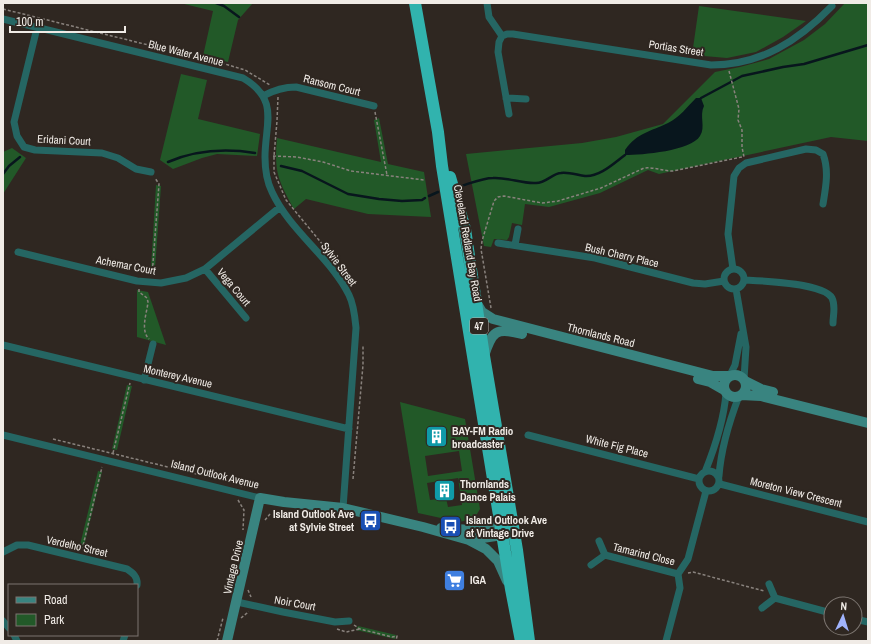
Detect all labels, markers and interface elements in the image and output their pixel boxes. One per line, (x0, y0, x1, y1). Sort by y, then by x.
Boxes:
scale bar (10, 8, 125, 34)
text: 100 m (16, 14, 43, 30)
street label: Blue Water Avenue (147, 37, 225, 69)
street label: Portias Street (648, 37, 705, 59)
street label: Ransom Court (302, 71, 362, 99)
street label: Eridani Court (37, 132, 92, 148)
street label: Cleveland Redland Bay Road (451, 184, 485, 302)
street label: Sylvie Street (318, 239, 360, 289)
street label: Bush Cherry Place (584, 240, 660, 270)
street label: Achemar Court (94, 252, 158, 278)
street label: Vega Court (214, 265, 254, 309)
road number: 47 (470, 318, 488, 334)
street label: Thornlands Road (566, 320, 636, 350)
street label: Monterey Avenue (142, 361, 214, 391)
building icon: BAY-FM Radio broadcaster (423, 424, 449, 450)
place label: BAY-FM Radio broadcaster (452, 424, 514, 451)
street label: White Fig Place (584, 431, 650, 461)
street label: Island Outlook Avenue (170, 456, 260, 492)
street label: Moreton View Crescent (749, 474, 844, 510)
building icon: Thornlands Dance Palais (431, 477, 457, 503)
place label: Thornlands Dance Palais (460, 477, 516, 504)
place label: Island Outlook Ave at Sylvie Street (273, 507, 354, 534)
bus stop icon: Island Outlook Ave at Sylvie Street (357, 507, 383, 533)
bus stop icon: Island Outlook Ave at Vintage Drive (438, 513, 464, 539)
place label: Island Outlook Ave at Vintage Drive (466, 513, 547, 540)
street label: Verdelho Street (45, 532, 109, 560)
street label: Vintage Drive (220, 539, 246, 595)
street label: Tamarind Close (612, 540, 676, 568)
supermarket icon: IGA (442, 567, 468, 593)
place label: IGA (470, 573, 487, 587)
legend (8, 584, 138, 636)
text: Road (44, 592, 68, 608)
street label: Noir Court (273, 592, 317, 614)
north arrow (823, 596, 863, 636)
text: N (840, 599, 847, 613)
text: Park (44, 612, 64, 628)

